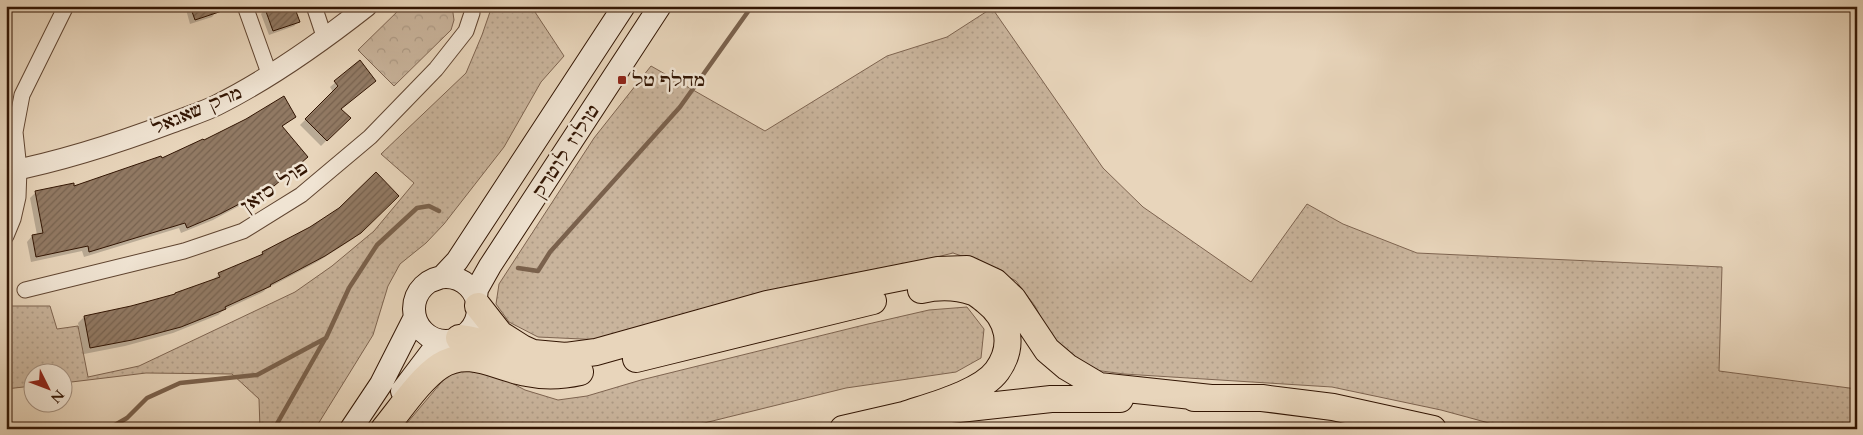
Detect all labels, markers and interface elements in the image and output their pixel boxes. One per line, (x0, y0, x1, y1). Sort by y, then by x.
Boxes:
place label: מחלף טל (632, 68, 705, 93)
marker: מחלף טל (616, 74, 628, 86)
street label: מרק שאגאל (148, 80, 246, 141)
street label: טולוז לוטרק (527, 100, 606, 203)
street label: פול סזאן (236, 156, 313, 219)
north arrow (22, 362, 72, 412)
text: N (46, 385, 68, 407)

